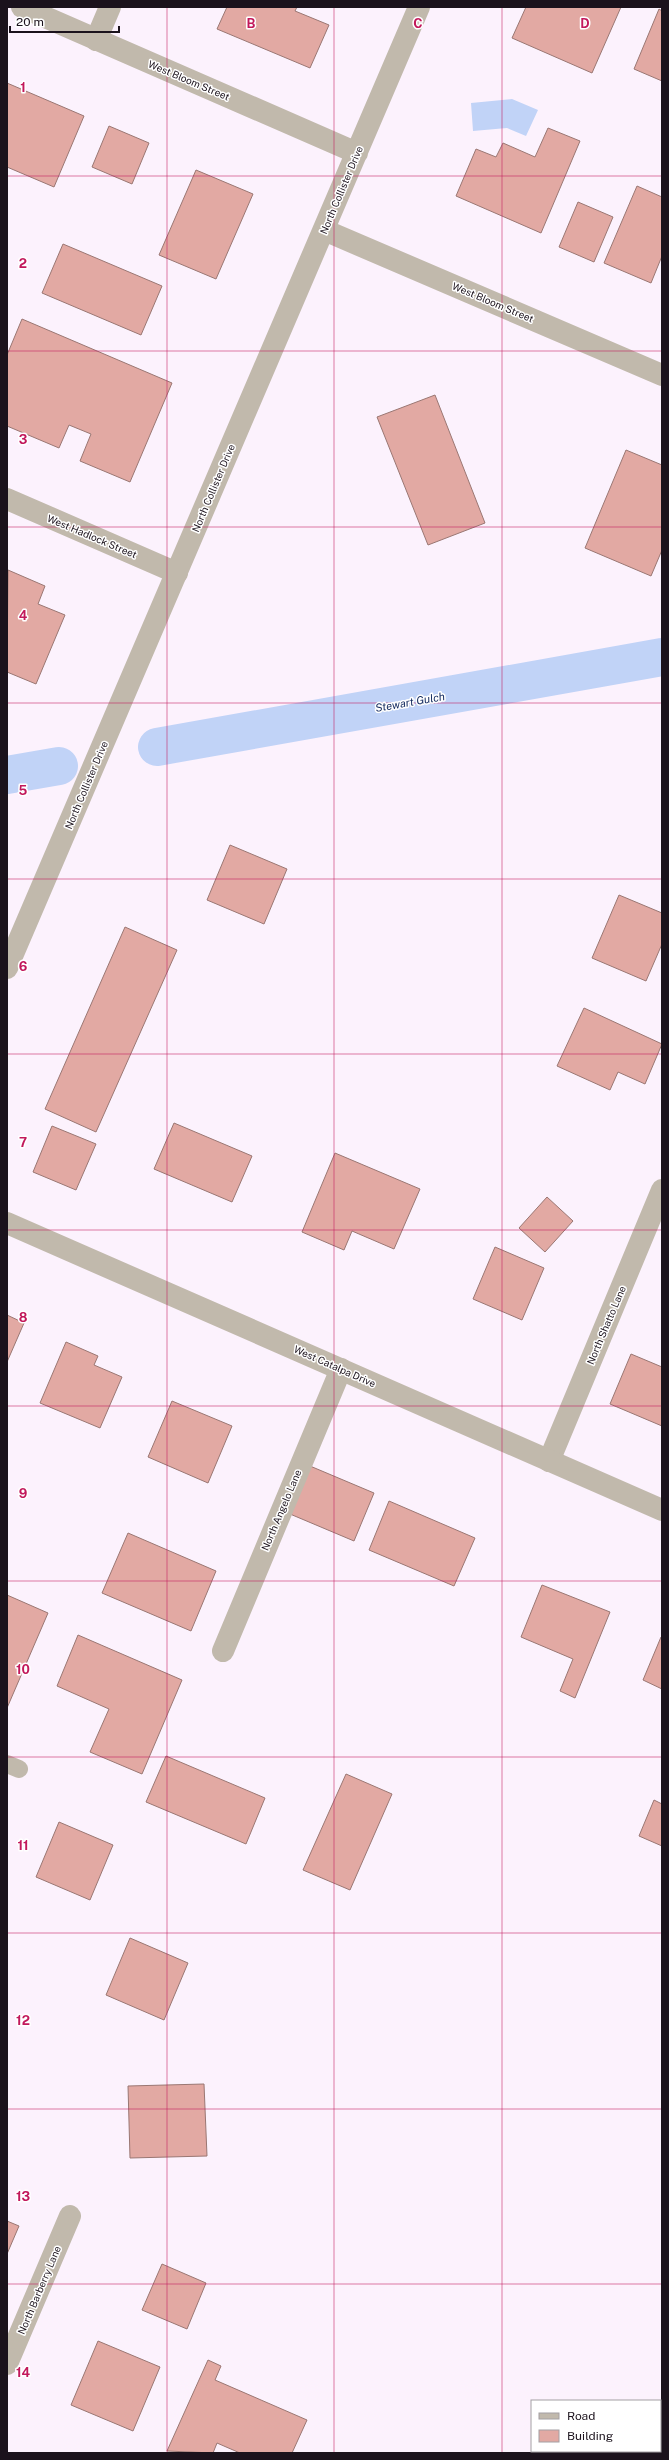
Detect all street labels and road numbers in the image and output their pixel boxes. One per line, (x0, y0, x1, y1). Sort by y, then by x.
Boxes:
street label: West Bloom Street (147, 57, 232, 103)
street label: North Collister Drive (317, 144, 365, 236)
street label: West Bloom Street (451, 279, 536, 325)
street label: North Collister Drive (189, 442, 237, 534)
street label: West Hadlock Street (45, 512, 139, 560)
street label: North Collister Drive (62, 739, 110, 831)
street label: North Shatto Lane (584, 1283, 628, 1366)
street label: West Catalpa Drive (292, 1343, 378, 1390)
street label: North Angelo Lane (258, 1467, 304, 1552)
street label: North Barberry Lane (15, 2244, 63, 2336)

